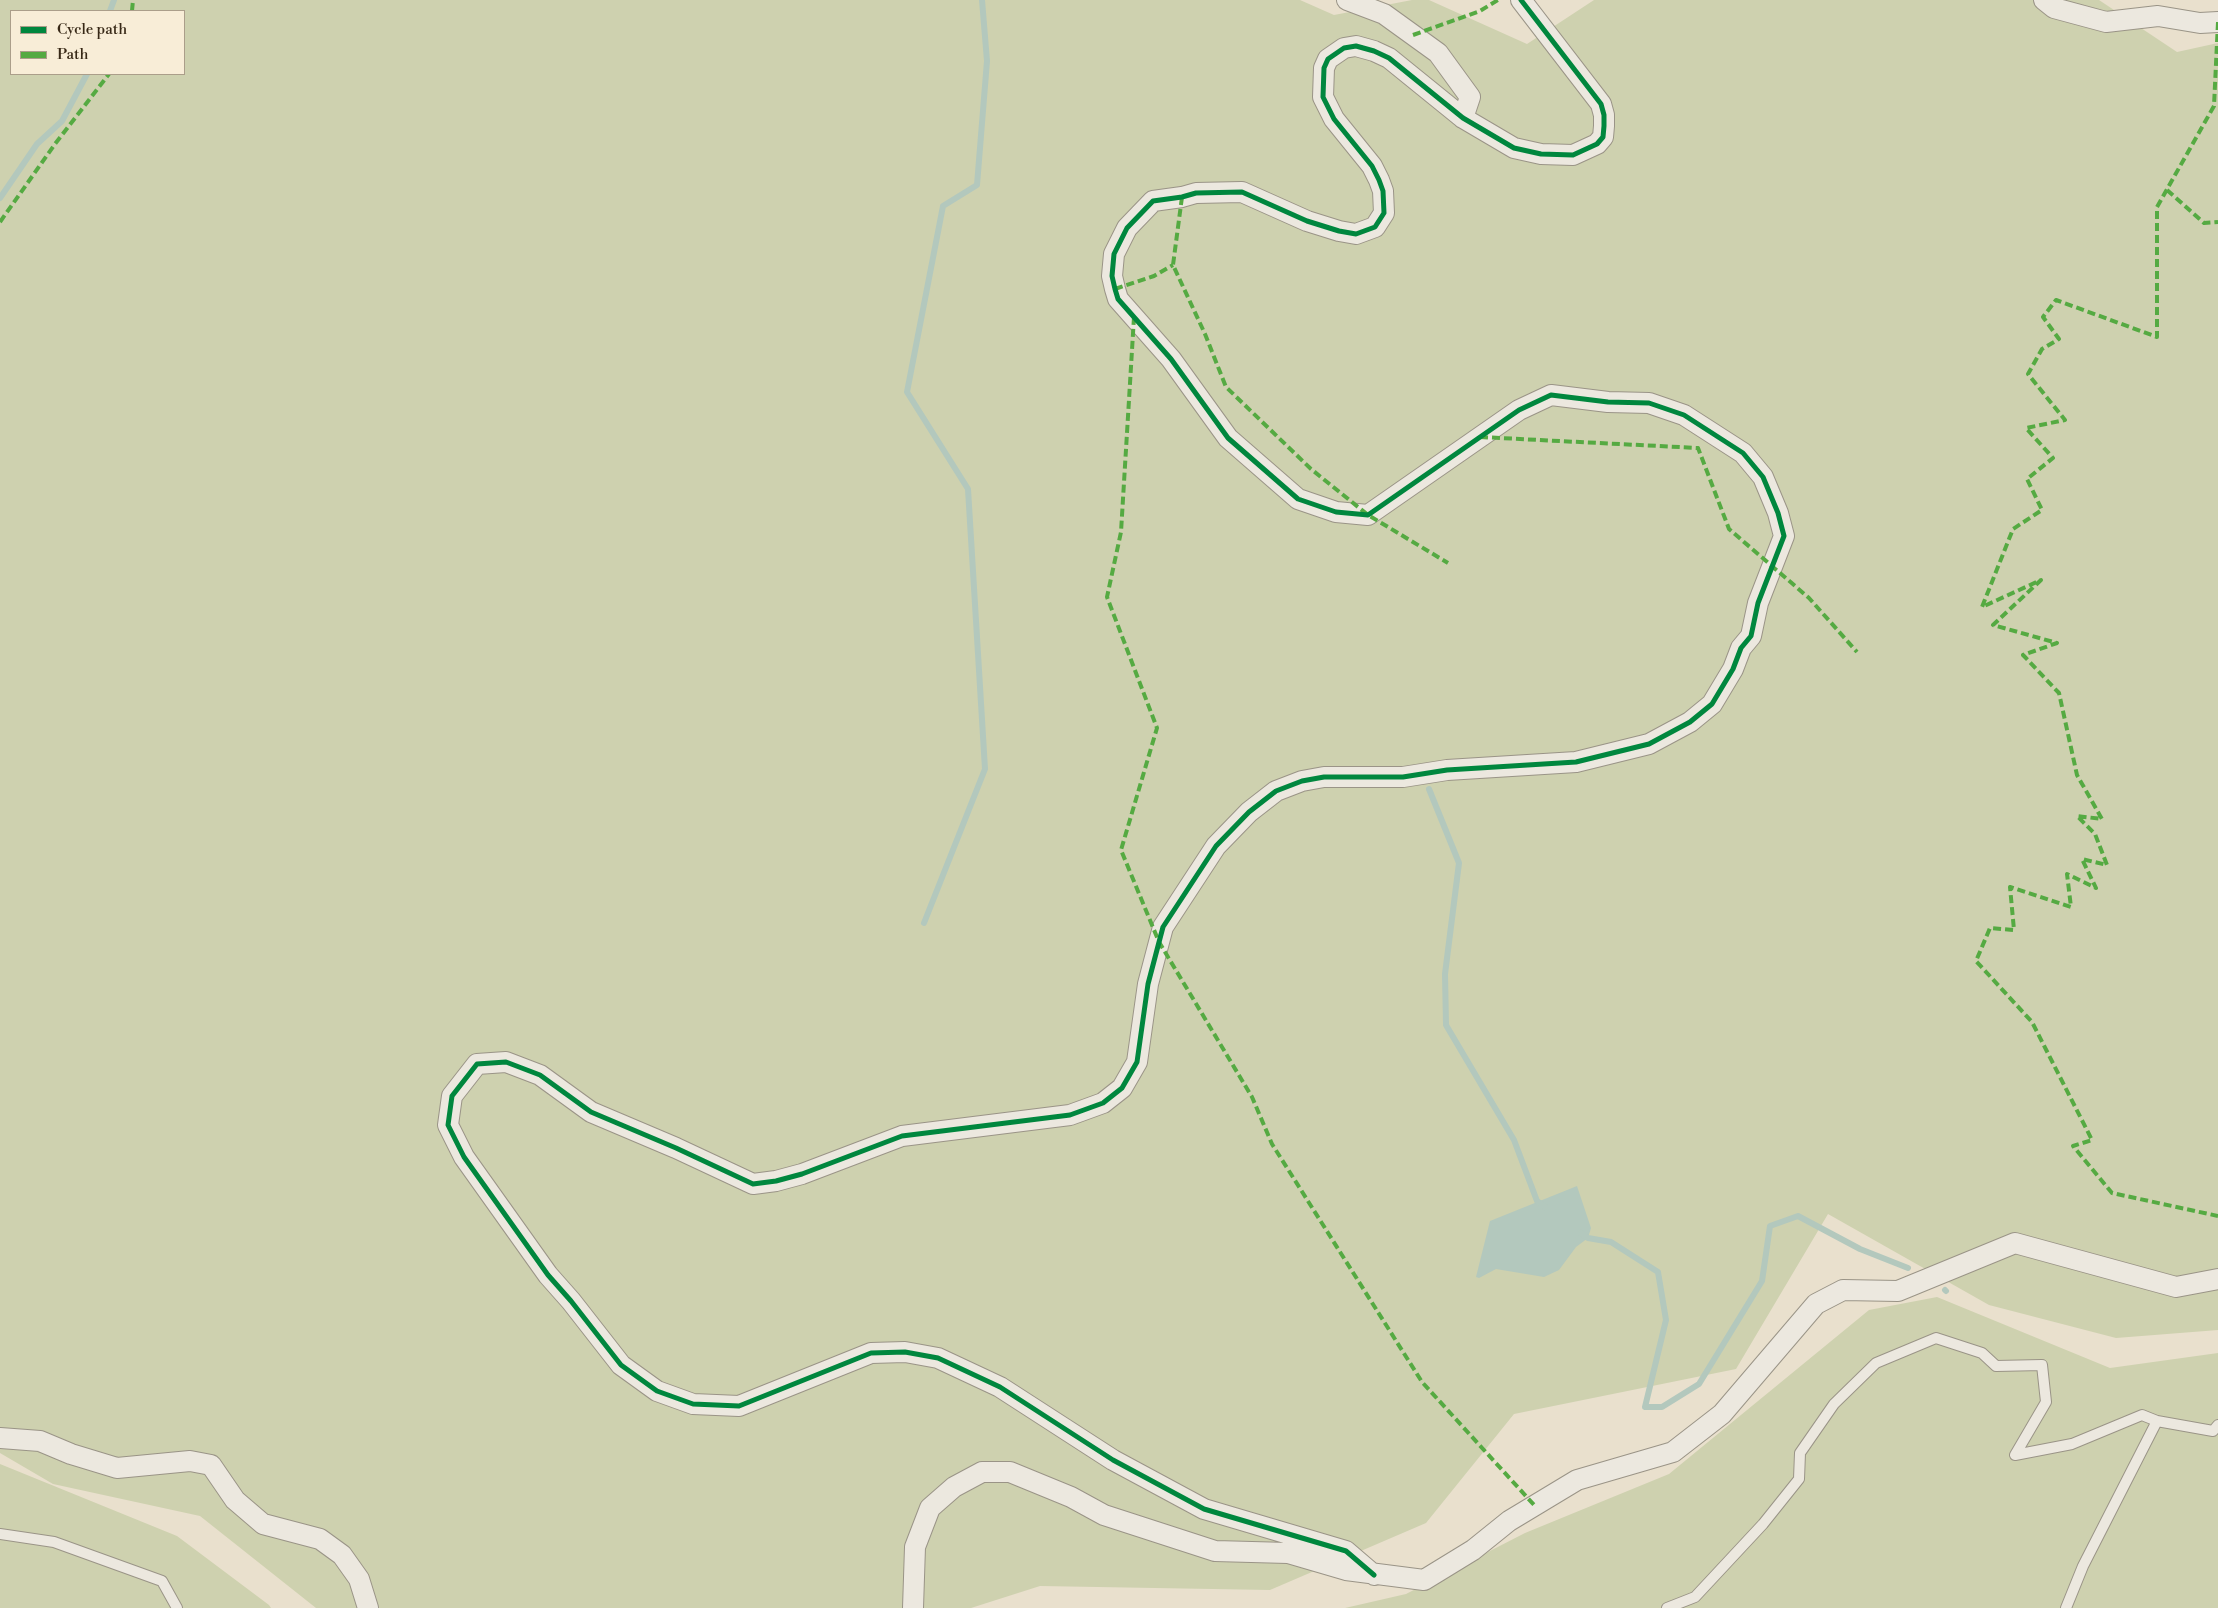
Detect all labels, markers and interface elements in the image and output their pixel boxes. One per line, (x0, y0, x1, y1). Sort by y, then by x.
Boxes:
legend (10, 10, 185, 75)
text: Cycle path (57, 20, 127, 39)
text: Path (57, 45, 89, 64)

